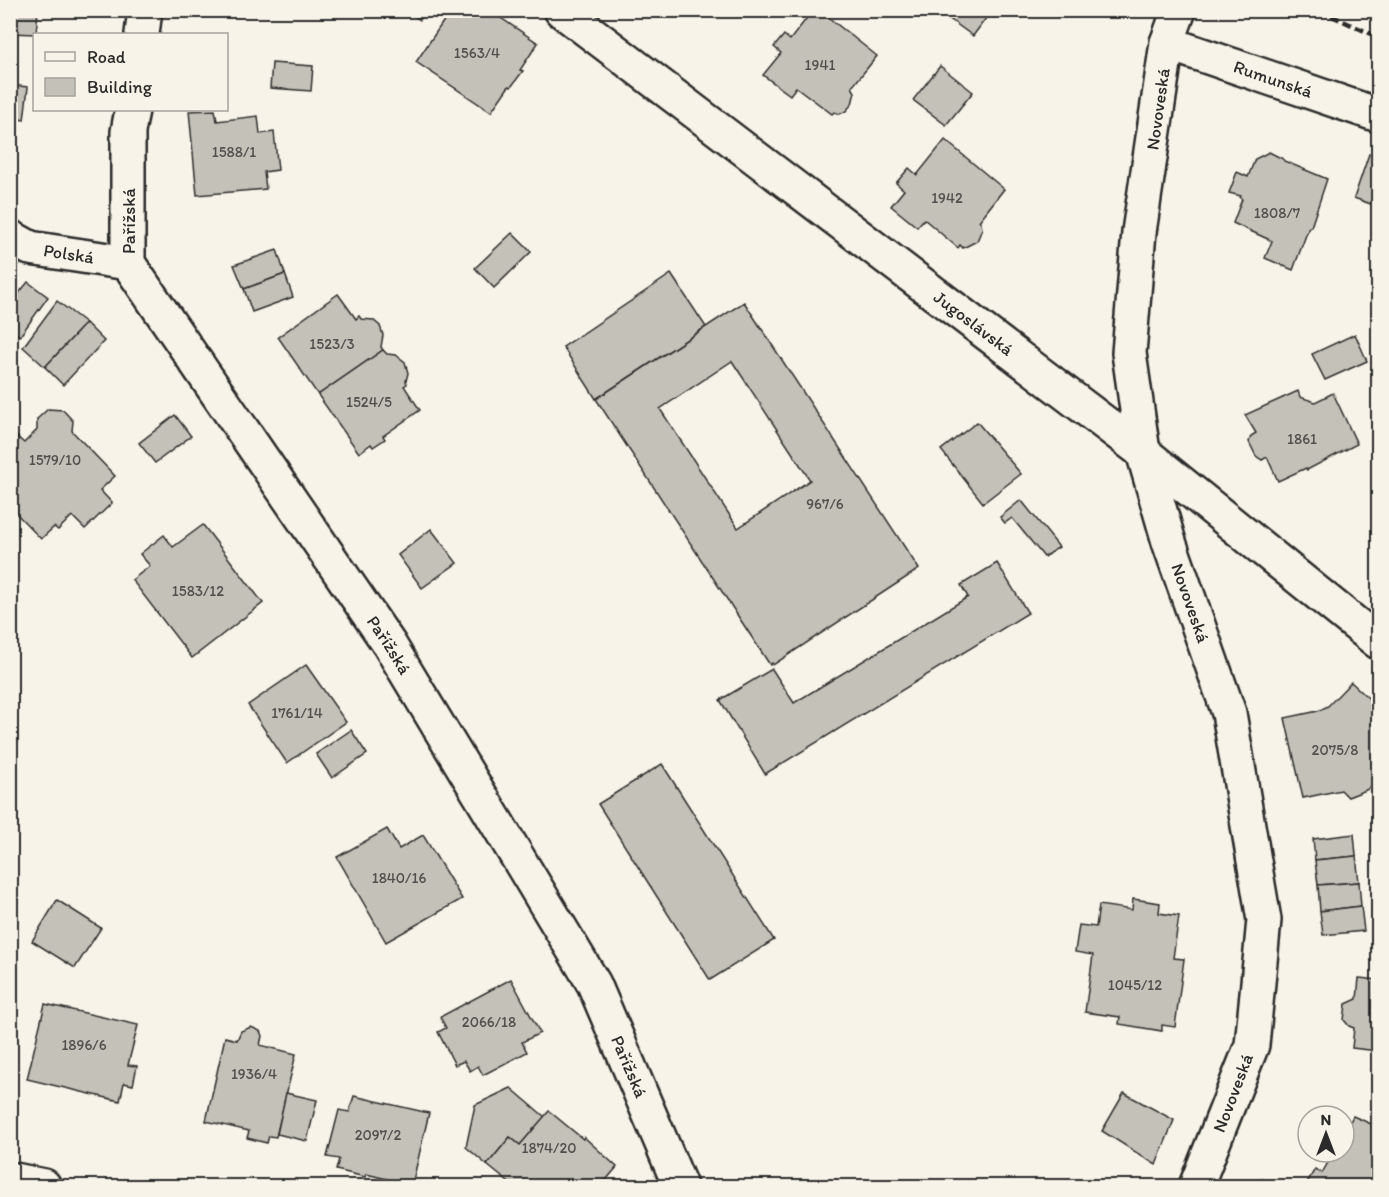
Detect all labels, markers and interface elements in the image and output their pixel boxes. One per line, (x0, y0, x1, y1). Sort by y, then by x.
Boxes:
legend (33, 33, 228, 111)
house number: 1563/4 (454, 44, 500, 62)
text: Road (87, 46, 126, 68)
street label: Rumunská (1231, 55, 1316, 103)
house number: 1941 (805, 56, 835, 74)
street label: Novoveská (1141, 66, 1175, 151)
text: Building (87, 76, 153, 98)
house number: 1588/1 (212, 143, 256, 161)
street label: Pařížská (118, 188, 140, 254)
house number: 1942 (931, 189, 963, 207)
house number: 1808/7 (1254, 204, 1301, 222)
street label: Polská (42, 239, 96, 269)
street label: Jugoslávská (929, 286, 1018, 361)
house number: 1523/3 (309, 335, 355, 353)
house number: 1524/5 (346, 393, 392, 411)
house number: 1861 (1287, 430, 1317, 448)
house number: 1579/10 (29, 451, 81, 469)
house number: 967/6 (806, 495, 844, 513)
street label: Novoveská (1166, 560, 1215, 646)
house number: 1583/12 (172, 582, 224, 600)
street label: Pařížská (362, 611, 416, 679)
house number: 1761/14 (271, 704, 323, 722)
house number: 2075/8 (1312, 741, 1358, 759)
house number: 1840/16 (372, 869, 426, 887)
house number: 1045/12 (1108, 976, 1162, 994)
house number: 2066/18 (462, 1013, 516, 1031)
street label: Pařížská (606, 1032, 652, 1102)
house number: 1896/6 (61, 1036, 107, 1054)
street label: Novoveská (1208, 1050, 1258, 1136)
house number: 1936/4 (231, 1065, 277, 1083)
north arrow (1296, 1104, 1356, 1164)
text: N (1321, 1110, 1331, 1129)
house number: 2097/2 (355, 1126, 401, 1144)
house number: 1874/20 (521, 1139, 577, 1157)

